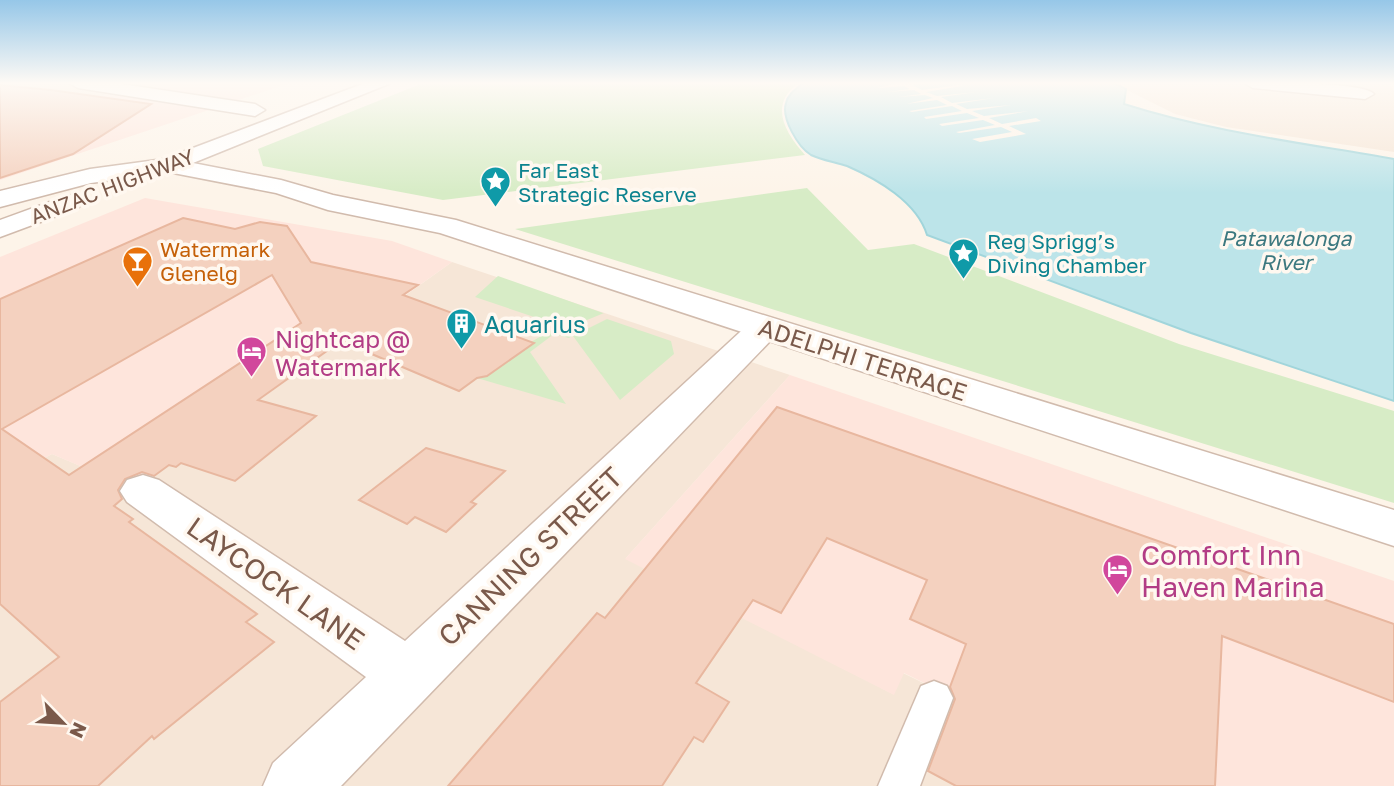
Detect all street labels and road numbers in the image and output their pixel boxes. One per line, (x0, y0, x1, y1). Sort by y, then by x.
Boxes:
street label: ANZAC HIGHWAY (26, 143, 198, 229)
street label: ADELPHI TERRACE (755, 312, 971, 406)
street label: CANNING STREET (431, 460, 629, 652)
street label: LAYCOCK LANE (181, 510, 371, 656)

